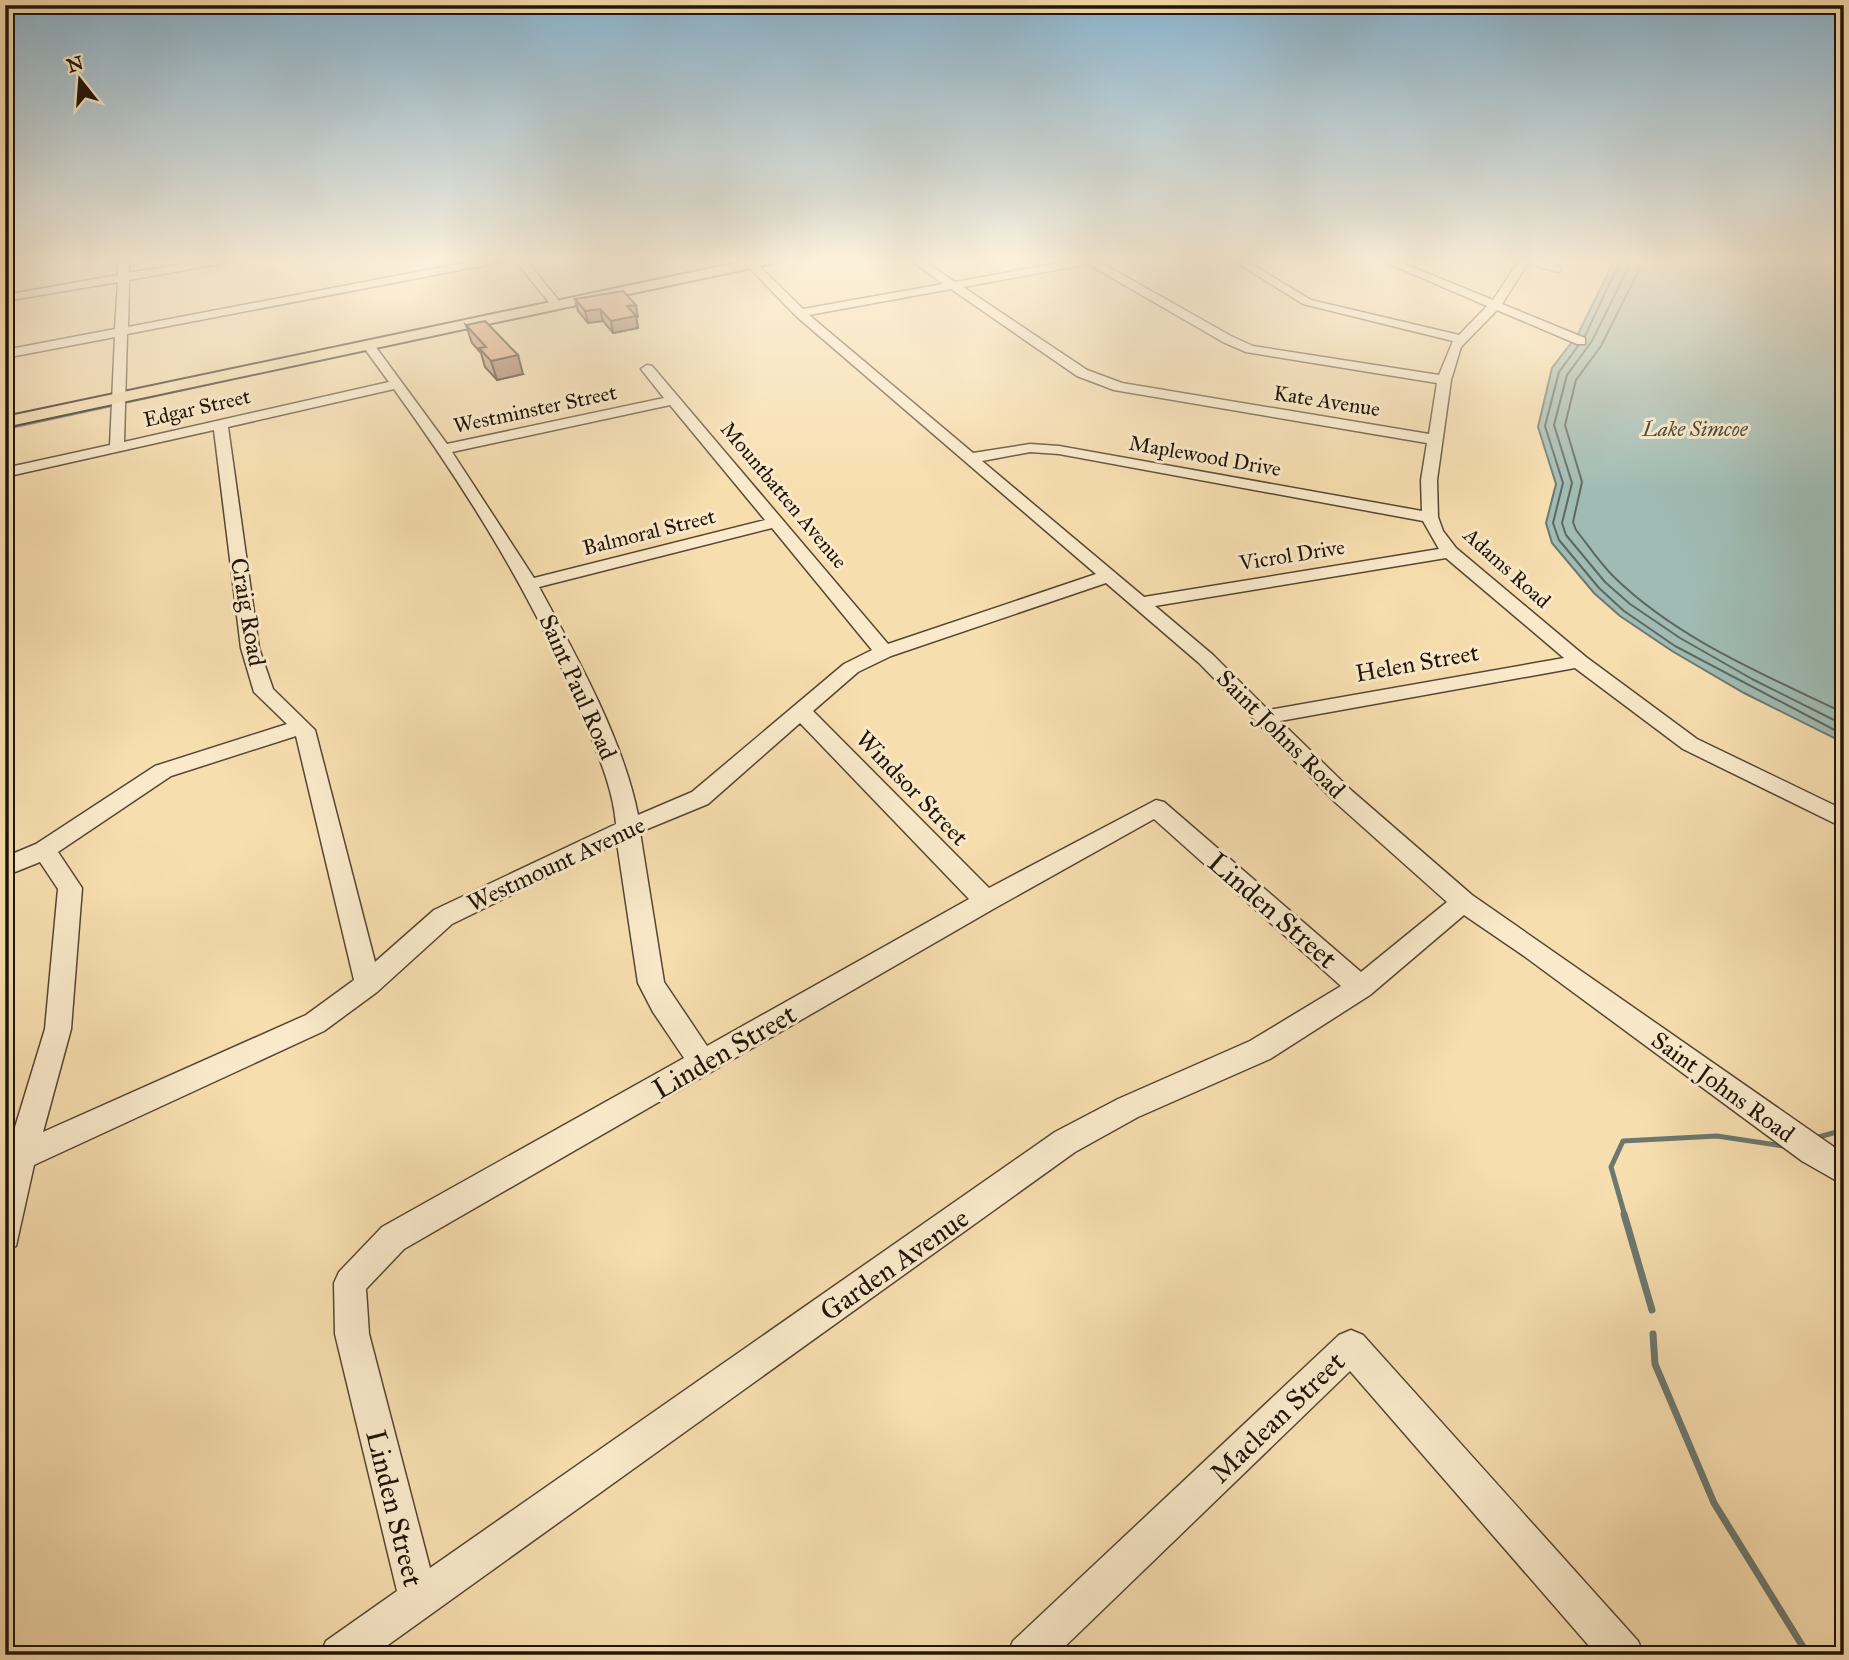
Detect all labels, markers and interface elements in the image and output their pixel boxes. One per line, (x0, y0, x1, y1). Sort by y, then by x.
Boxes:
north arrow (46, 46, 116, 116)
text: N (64, 51, 86, 78)
street label: Westminster Street (451, 379, 619, 439)
street label: Kate Avenue (1272, 380, 1382, 422)
street label: Edgar Street (141, 383, 253, 433)
street label: Mountbatten Avenue (715, 416, 853, 574)
water label: Lake Simcoe (1642, 416, 1749, 442)
street label: Maplewood Drive (1127, 430, 1283, 482)
street label: Balmoral Street (580, 503, 719, 561)
street label: Adams Road (1457, 522, 1556, 614)
street label: Vicrol Drive (1236, 534, 1347, 576)
street label: Craig Road (224, 555, 272, 669)
street label: Saint Paul Road (533, 610, 623, 764)
street label: Helen Street (1353, 637, 1481, 689)
street label: Saint Johns Road (1210, 663, 1352, 805)
street label: Windsor Street (849, 724, 975, 852)
street label: Westmount Avenue (462, 810, 650, 918)
street label: Linden Street (1201, 845, 1345, 976)
street label: Linden Street (646, 996, 802, 1107)
street label: Saint Johns Road (1645, 1025, 1801, 1149)
street label: Garden Avenue (813, 1200, 975, 1329)
street label: Maclean Street (1203, 1344, 1352, 1490)
street label: Linden Street (358, 1426, 431, 1590)

